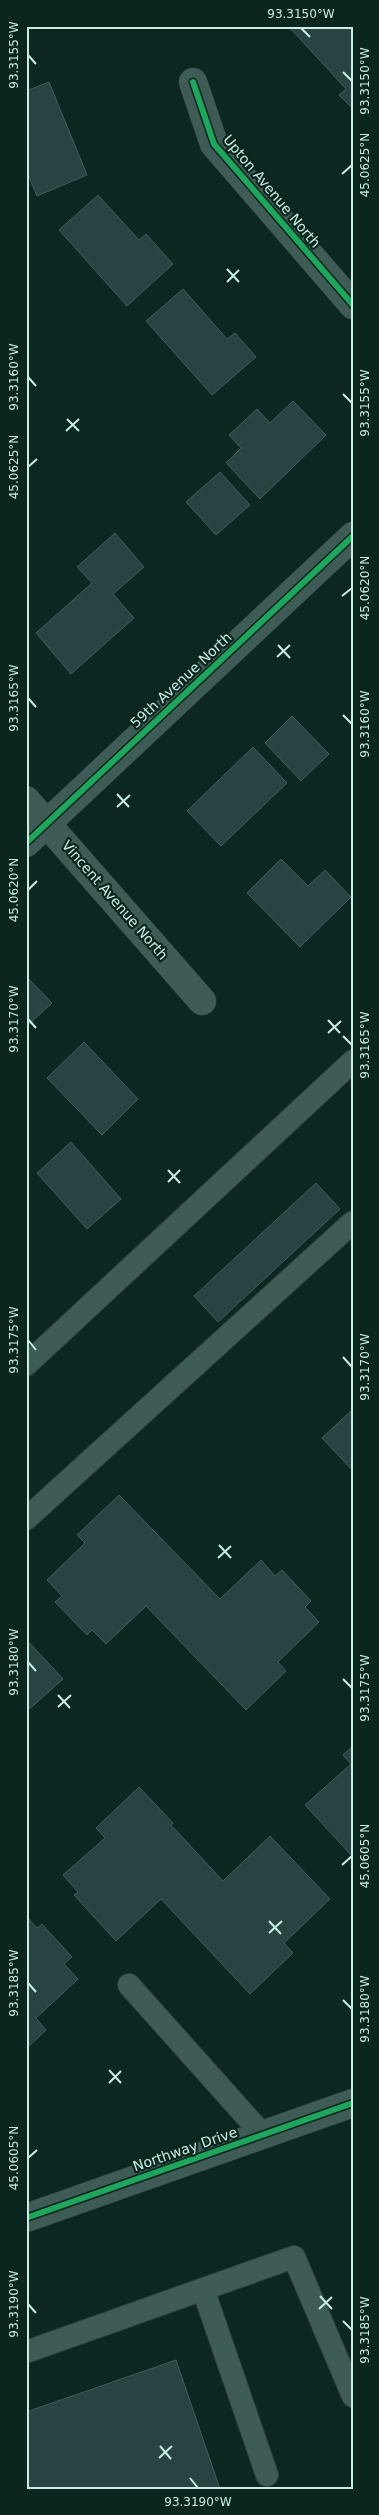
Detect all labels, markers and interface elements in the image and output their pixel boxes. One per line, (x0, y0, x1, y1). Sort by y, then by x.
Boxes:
text: 93.3150°W (267, 7, 335, 21)
text: 93.3155°W (7, 21, 21, 89)
text: 93.3150°W (358, 47, 372, 115)
street label: Upton Avenue North (220, 131, 324, 251)
text: 45.0625°N (358, 133, 372, 197)
text: 93.3160°W (7, 343, 21, 411)
text: 93.3155°W (358, 369, 372, 437)
text: 45.0625°N (7, 435, 21, 499)
text: 45.0620°N (358, 556, 372, 620)
street label: 59th Avenue North (127, 629, 235, 731)
text: 93.3165°W (7, 664, 21, 732)
text: 93.3160°W (358, 690, 372, 758)
street label: Vincent Avenue North (59, 837, 171, 963)
text: 45.0620°N (7, 858, 21, 922)
text: 93.3170°W (7, 985, 21, 1053)
text: 93.3165°W (358, 1011, 372, 1079)
text: 93.3175°W (7, 1306, 21, 1374)
text: 93.3170°W (358, 1333, 372, 1401)
text: 93.3180°W (7, 1628, 21, 1696)
text: 93.3175°W (358, 1654, 372, 1722)
text: 45.0605°N (358, 1824, 372, 1888)
text: 93.3185°W (7, 1949, 21, 2017)
text: 93.3180°W (358, 1975, 372, 2043)
street label: Northway Drive (131, 2124, 239, 2174)
text: 45.0605°N (7, 2126, 21, 2190)
text: 93.3190°W (7, 2270, 21, 2338)
text: 93.3185°W (358, 2296, 372, 2364)
text: 93.3190°W (164, 2495, 232, 2509)

